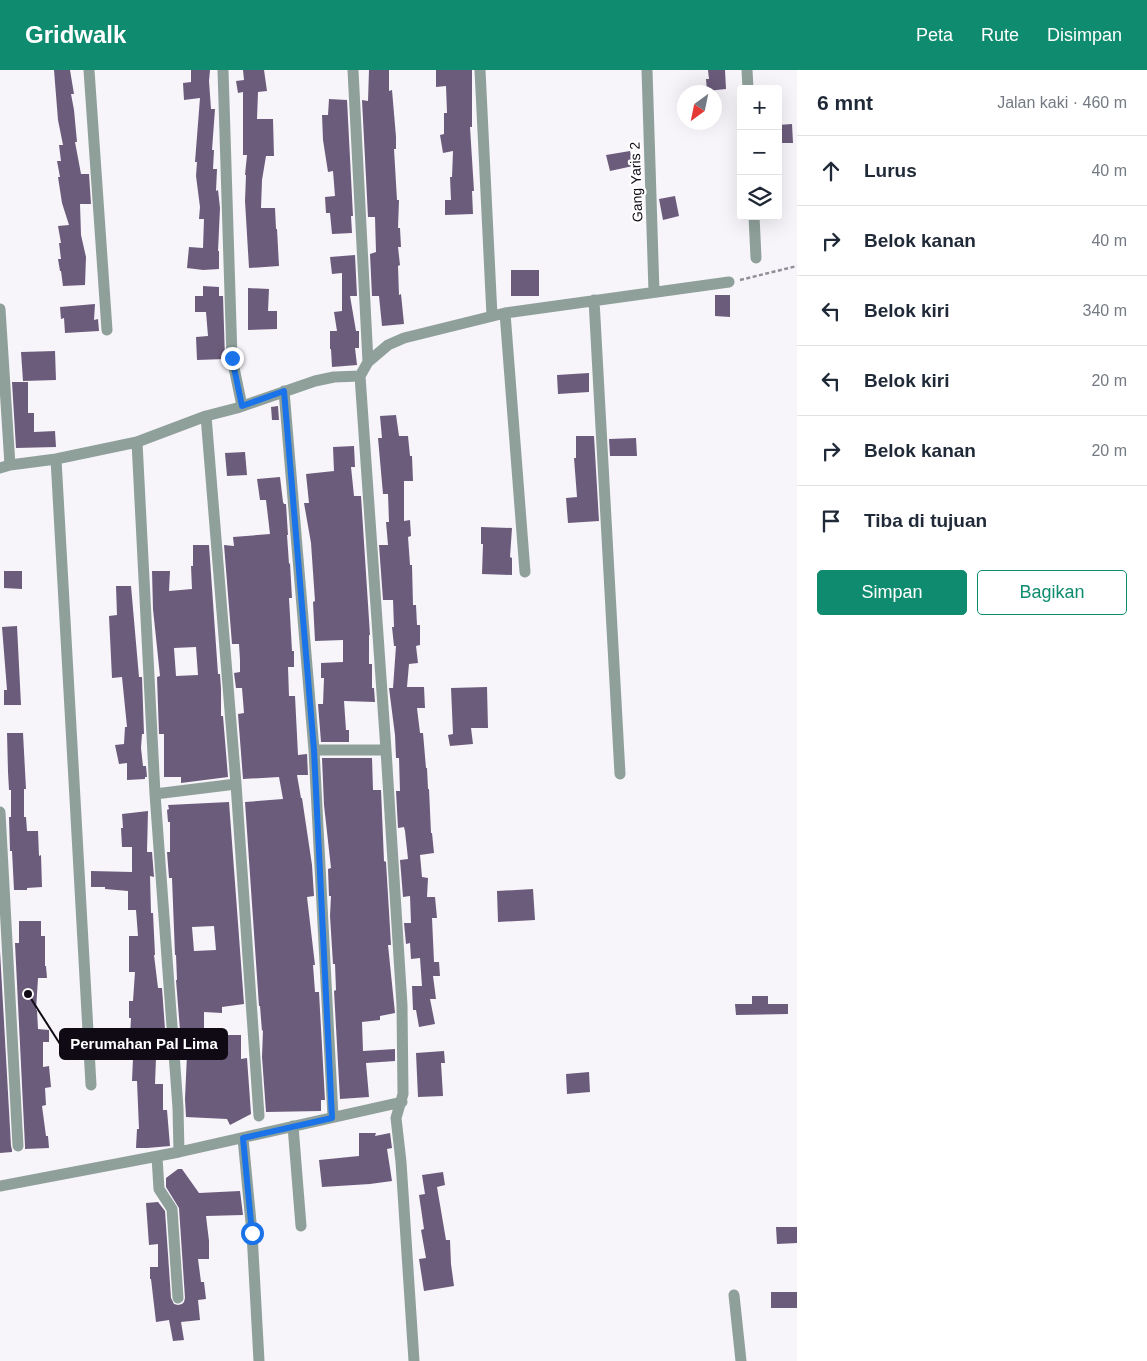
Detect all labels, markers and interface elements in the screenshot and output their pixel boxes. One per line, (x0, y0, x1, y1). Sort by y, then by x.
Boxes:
text: Gridwalk (25, 21, 126, 48)
text: Peta (916, 25, 953, 45)
text: Rute (981, 25, 1019, 45)
text: Disimpan (1047, 25, 1122, 45)
north arrow (677, 85, 722, 130)
map controls (737, 85, 782, 220)
button: + (737, 85, 782, 130)
text: 6 mnt (817, 91, 873, 114)
text: Jalan kaki · 460 m (997, 94, 1127, 111)
button: − (737, 130, 782, 175)
street label: Gang Yaris 2 (627, 141, 645, 222)
icon: ahead (817, 157, 845, 185)
text: Lurus (864, 160, 917, 181)
text: 40 m (1091, 162, 1127, 179)
button: layers (737, 175, 782, 220)
icon: right (817, 227, 845, 255)
text: Belok kanan (864, 230, 976, 251)
text: 40 m (1091, 232, 1127, 249)
icon: left (817, 297, 845, 325)
text: Belok kiri (864, 300, 950, 321)
text: 340 m (1083, 302, 1127, 319)
route end (221, 347, 244, 370)
icon: left (817, 367, 845, 395)
text: Belok kiri (864, 370, 950, 391)
text: 20 m (1091, 372, 1127, 389)
icon: right (817, 437, 845, 465)
text: Belok kanan (864, 440, 976, 461)
text: 20 m (1091, 442, 1127, 459)
icon: arrive (817, 507, 845, 535)
text: Tiba di tujuan (864, 510, 987, 531)
button: Simpan (817, 570, 967, 615)
button: Bagikan (977, 570, 1127, 615)
callout: Perumahan Pal Lima (60, 1029, 227, 1059)
text: Perumahan Pal Lima (70, 1035, 218, 1052)
route start (241, 1222, 264, 1245)

